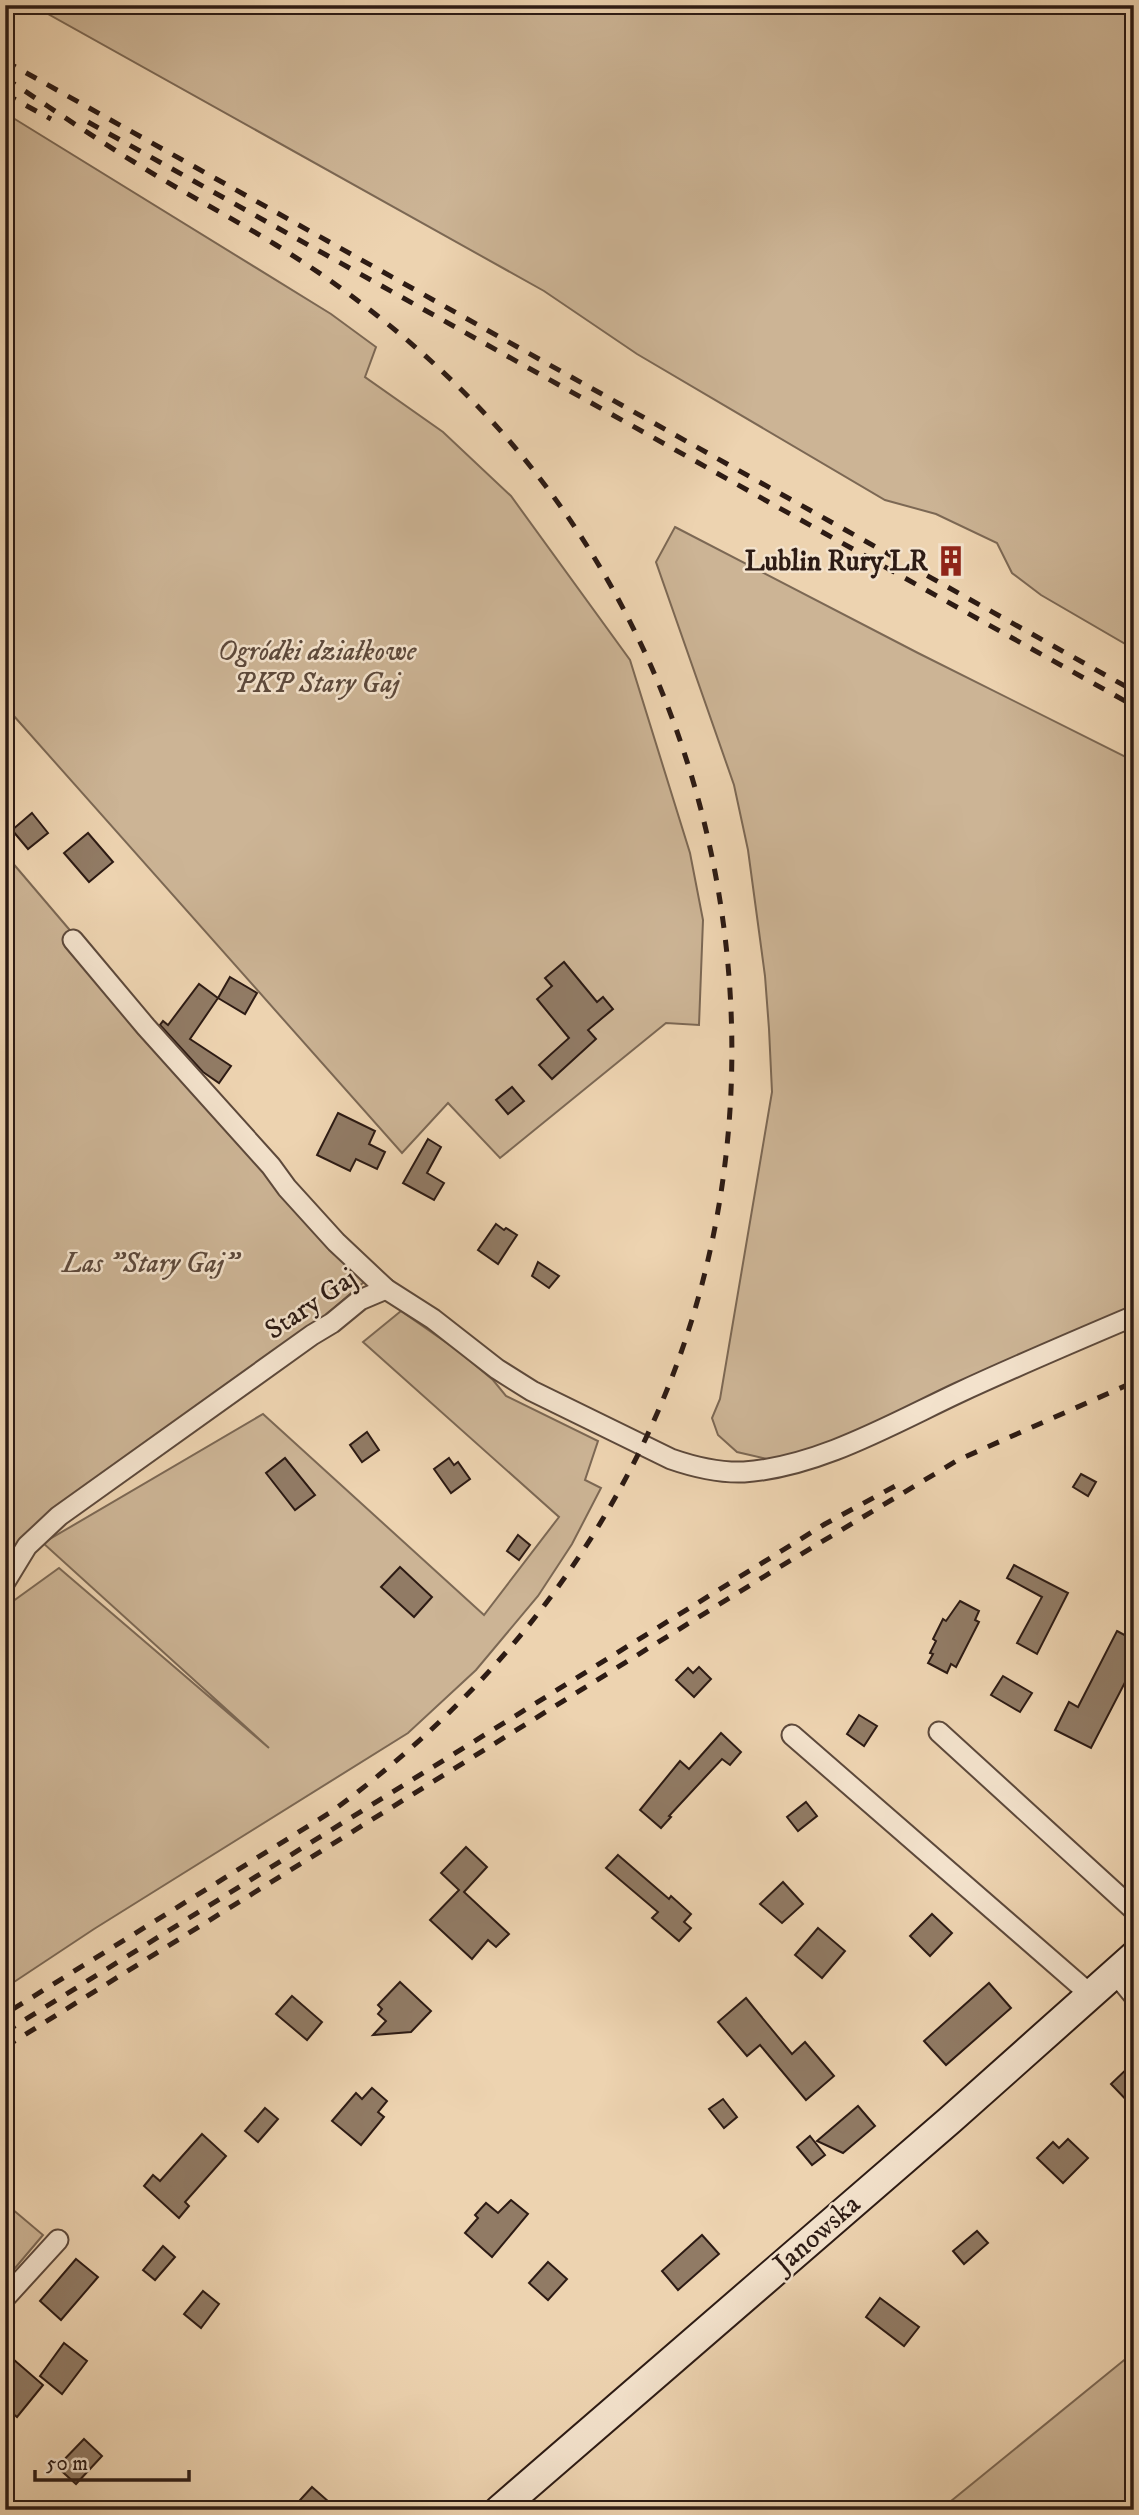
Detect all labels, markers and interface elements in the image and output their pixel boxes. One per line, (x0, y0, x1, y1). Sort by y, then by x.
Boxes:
place label: Lublin Rury LR (744, 544, 928, 579)
building icon: Lublin Rury LR (934, 544, 968, 578)
park label: Ogródki działkowe PKP Stary Gaj (218, 634, 418, 701)
park label: Las "Stary Gaj" (60, 1246, 242, 1281)
street label: Stary Gaj (258, 1261, 364, 1347)
street label: Janowska (764, 2187, 868, 2283)
scale bar (35, 2438, 189, 2482)
text: 50 m (46, 2451, 88, 2477)

